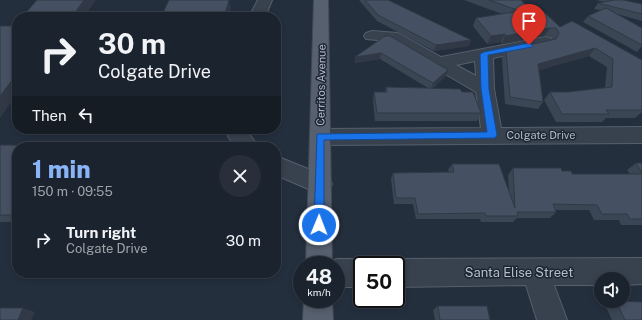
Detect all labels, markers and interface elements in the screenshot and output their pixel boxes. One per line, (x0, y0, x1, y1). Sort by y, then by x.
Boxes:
pin (512, 4, 546, 45)
icon: arrive (518, 10, 540, 32)
text: 30 m (98, 27, 166, 60)
icon: right (32, 28, 84, 80)
street label: Cerritos Avenue (314, 44, 328, 126)
text: Colgate Drive (98, 61, 211, 82)
icon: left (75, 104, 97, 126)
text: Then (32, 107, 67, 124)
street label: Colgate Drive (506, 129, 576, 141)
text: 1 min (32, 155, 91, 183)
button: close (219, 155, 261, 197)
text: 150 m · 09:55 (32, 184, 113, 199)
position arrow (298, 204, 340, 246)
text: Turn right (66, 224, 136, 241)
icon: right (32, 229, 54, 251)
text: 30 m (226, 232, 261, 249)
text: Colgate Drive (66, 241, 148, 256)
speed limit sign: 50 (353, 256, 405, 308)
text: 48 (306, 265, 332, 289)
street label: Santa Elise Street (465, 265, 573, 280)
map controls (594, 272, 630, 308)
button: sound (594, 272, 630, 308)
text: km/h (307, 286, 331, 298)

